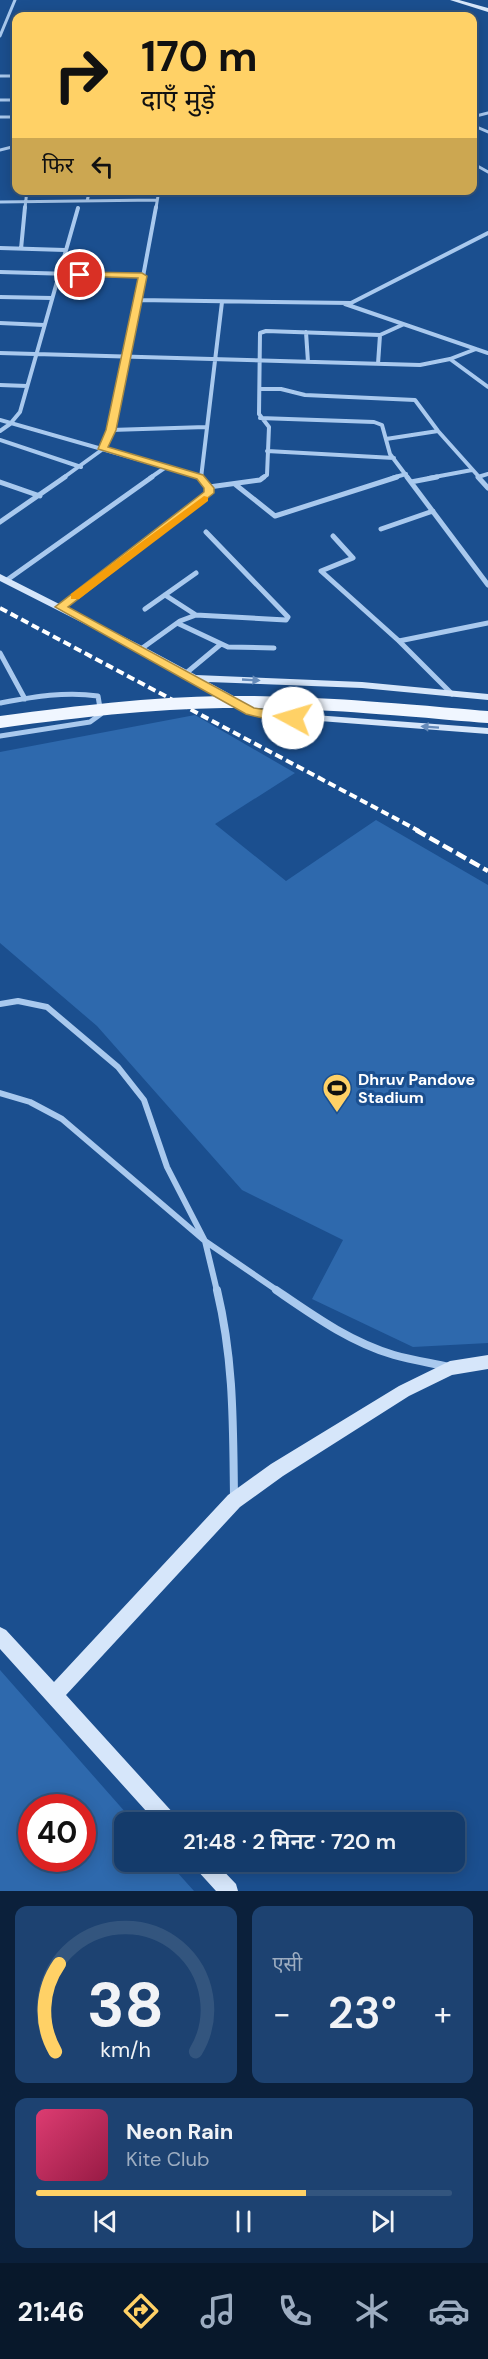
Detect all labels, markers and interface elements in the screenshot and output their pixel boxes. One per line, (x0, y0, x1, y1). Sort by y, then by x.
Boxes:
text: 170 m (141, 29, 258, 84)
icon: right (42, 36, 120, 114)
text: दाएँ मुड़ें (141, 82, 215, 117)
icon: left (86, 150, 119, 183)
text: फिर (42, 151, 74, 180)
pin (54, 249, 105, 300)
icon: arrive (63, 258, 96, 291)
one-way arrow (241, 676, 260, 685)
position arrow (261, 686, 325, 750)
one-way arrow (420, 722, 439, 731)
place label: Dhruv Pandove Stadium (358, 1069, 475, 1108)
sports icon: Dhruv Pandove Stadium (321, 1072, 353, 1114)
speed limit sign: 40 (18, 1794, 96, 1872)
text: 21:48 · 2 मिनट · 720 m (183, 1827, 396, 1856)
text: एसी (273, 1951, 302, 1977)
text: 38 (87, 1964, 164, 2045)
text: 23° (328, 1983, 397, 2042)
text: − (273, 1992, 291, 2035)
text: + (434, 1992, 452, 2035)
text: km/h (100, 2036, 151, 2064)
text: Neon Rain (126, 2117, 233, 2146)
text: Kite Club (126, 2146, 210, 2172)
icon: previous (89, 2205, 122, 2238)
icon: pause (227, 2205, 260, 2238)
icon: next (366, 2205, 399, 2238)
icon: directions (120, 2290, 162, 2332)
icon: music (197, 2290, 239, 2332)
icon: phone (274, 2290, 316, 2332)
icon: climate (351, 2290, 393, 2332)
icon: car (428, 2290, 470, 2332)
text: 21:46 (18, 2294, 85, 2329)

